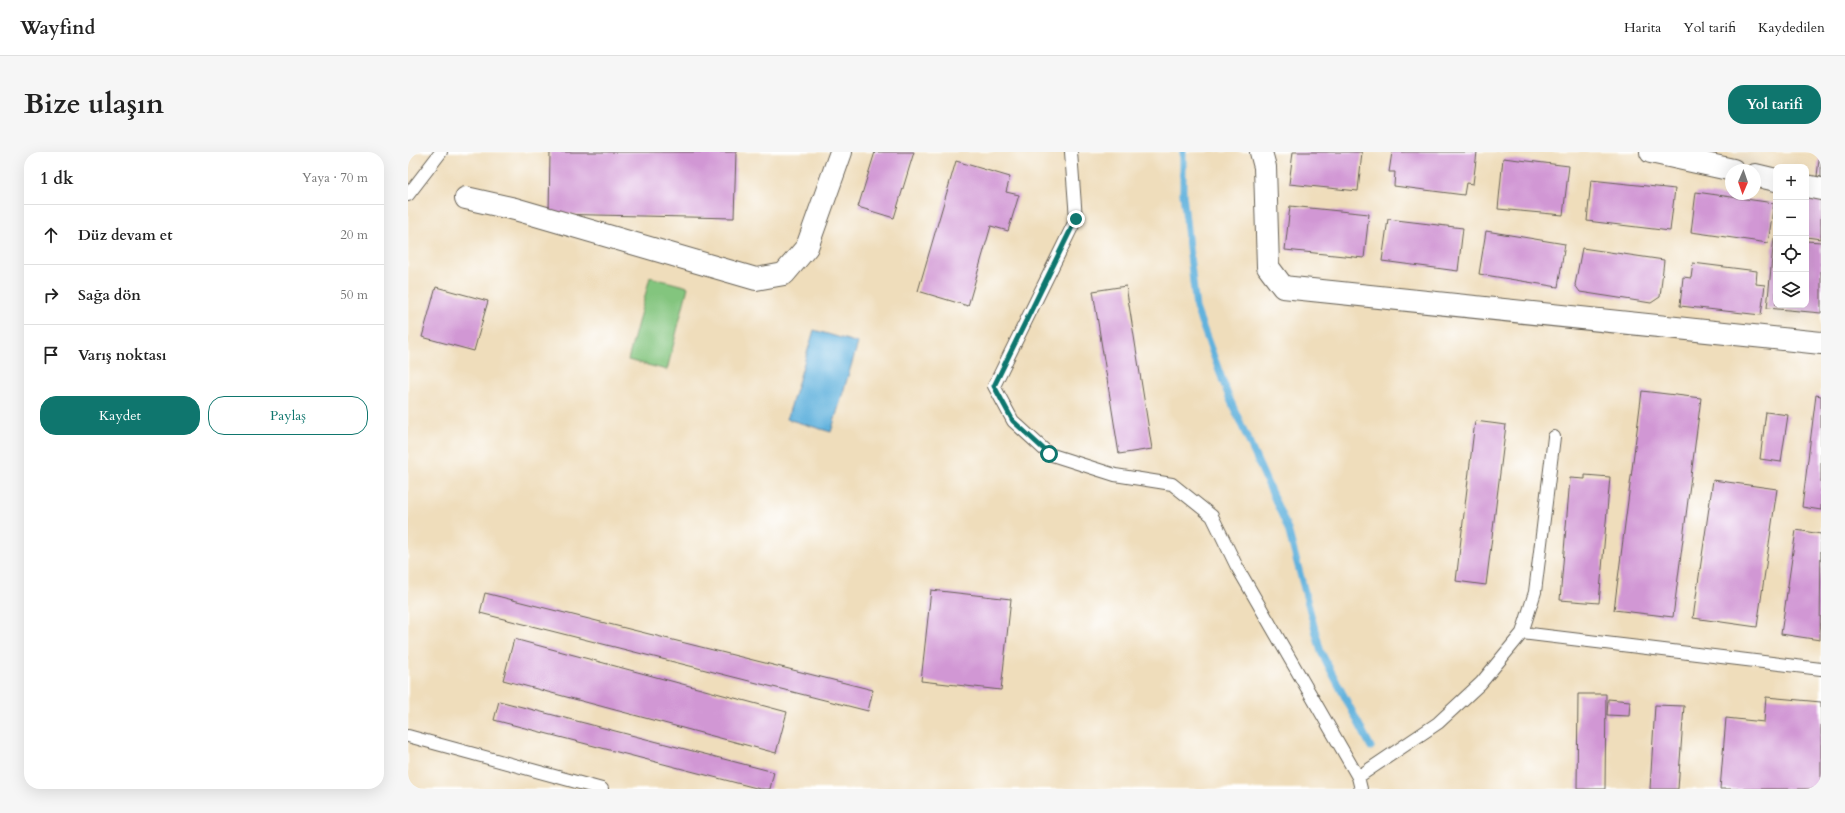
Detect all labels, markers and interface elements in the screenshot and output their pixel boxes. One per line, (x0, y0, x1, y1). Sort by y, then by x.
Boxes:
text: Wayfind (20, 15, 95, 41)
text: Harita (1624, 18, 1661, 37)
text: Yol tarifi (1683, 18, 1736, 37)
text: Kaydedilen (1758, 18, 1825, 37)
text: Bize ulaşın (24, 85, 164, 123)
button: Yol tarifi (1728, 85, 1821, 124)
north arrow (1725, 164, 1761, 200)
map controls (1773, 164, 1809, 308)
button: + (1773, 164, 1809, 200)
text: 1 dk (40, 167, 74, 190)
text: Yaya · 70 m (302, 169, 368, 187)
button: − (1773, 200, 1809, 236)
route end (1067, 210, 1085, 228)
icon: ahead (40, 224, 62, 246)
text: Düz devam et (78, 225, 173, 245)
text: 20 m (340, 226, 368, 244)
button: locate (1773, 236, 1809, 272)
button: layers (1773, 272, 1809, 308)
icon: right (40, 284, 62, 306)
text: Sağa dön (78, 285, 141, 305)
text: 50 m (340, 286, 368, 304)
icon: arrive (40, 344, 62, 366)
text: Varış noktası (78, 345, 167, 365)
button: Kaydet (40, 396, 200, 435)
button: Paylaş (208, 396, 368, 435)
route start (1040, 445, 1058, 463)

